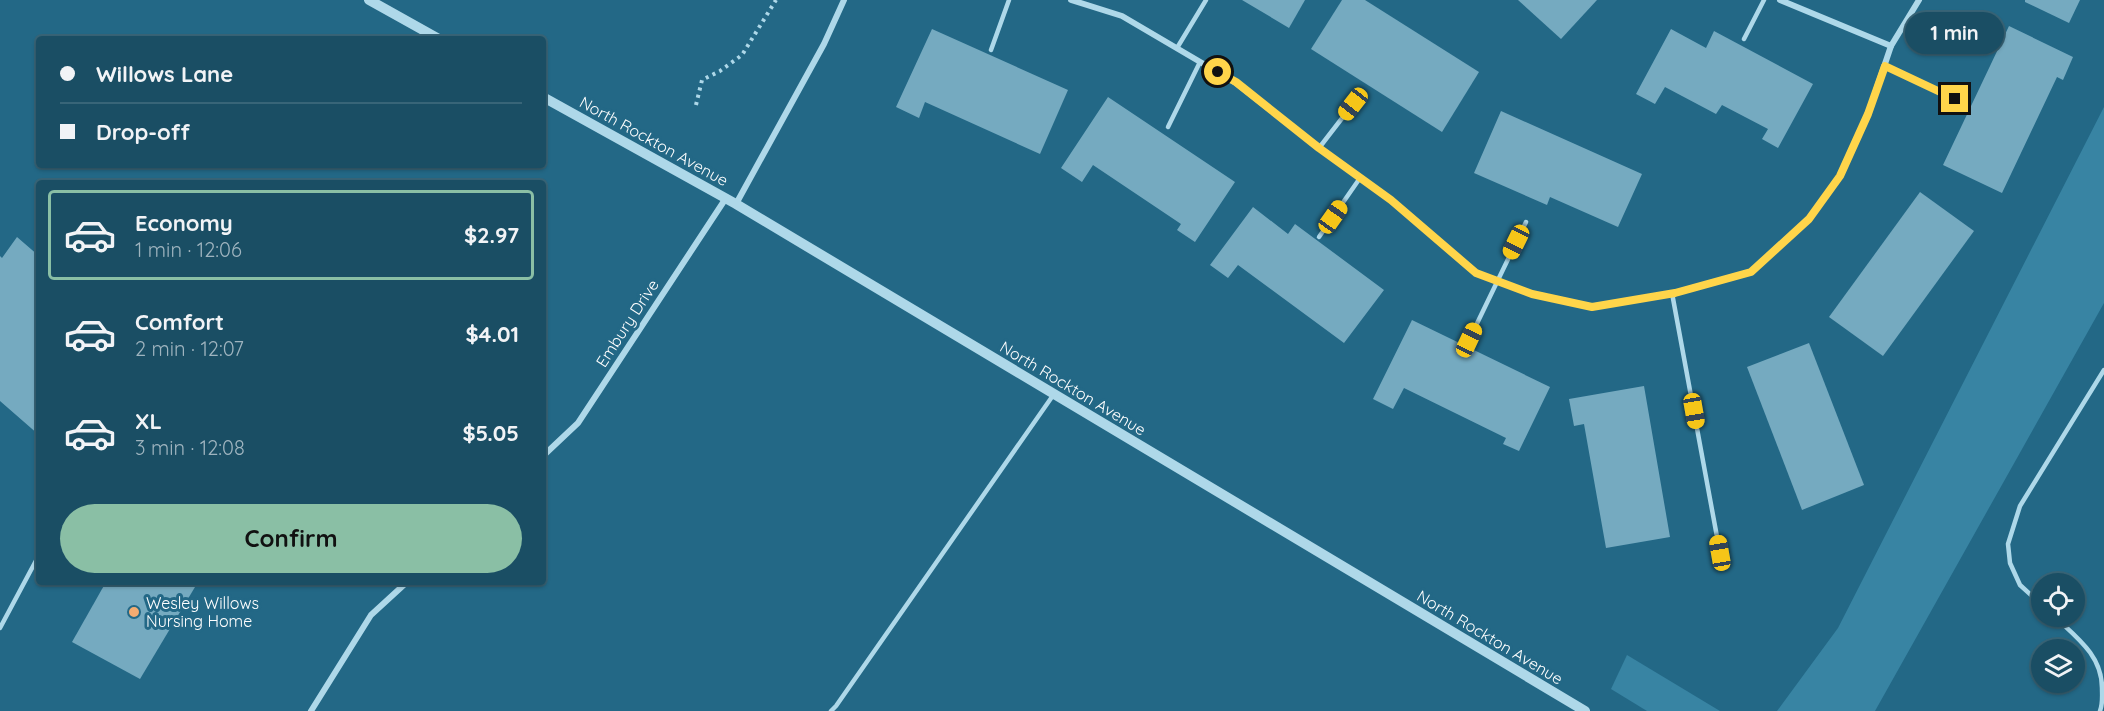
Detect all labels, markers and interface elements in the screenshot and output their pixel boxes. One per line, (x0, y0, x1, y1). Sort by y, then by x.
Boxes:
callout: 1 min (1906, 12, 2004, 54)
text: 1 min (1930, 20, 1979, 45)
route start (1204, 58, 1231, 85)
text: Willows Lane (96, 60, 233, 88)
car (1335, 84, 1371, 124)
route end (1941, 85, 1968, 112)
street label: North Rockton Avenue (576, 92, 732, 190)
text: Drop-off (96, 118, 190, 146)
car (1315, 197, 1351, 237)
icon: car (63, 208, 117, 262)
text: Economy (135, 209, 233, 237)
text: $2.97 (464, 221, 519, 249)
car (1500, 222, 1532, 262)
text: 1 min · 12:06 (135, 237, 242, 262)
street label: Embury Drive (591, 275, 663, 371)
icon: car (63, 307, 117, 361)
text: Comfort (135, 308, 224, 336)
text: $4.01 (465, 320, 519, 348)
car (1453, 320, 1485, 360)
text: 2 min · 12:07 (135, 336, 244, 361)
street label: North Rockton Avenue (996, 336, 1150, 440)
car (1682, 392, 1706, 430)
icon: car (63, 406, 117, 460)
text: XL (135, 407, 162, 435)
text: $5.05 (462, 419, 519, 447)
text: 3 min · 12:08 (135, 435, 245, 460)
button: Confirm (60, 504, 522, 573)
car (1708, 534, 1732, 572)
map controls (2031, 573, 2085, 693)
button: locate (2031, 573, 2085, 627)
street label: North Rockton Avenue (1413, 585, 1567, 689)
place label: Wesley Willows Nursing Home (146, 593, 259, 631)
marker: Wesley Willows Nursing Home (127, 605, 141, 619)
button: layers (2031, 639, 2085, 693)

